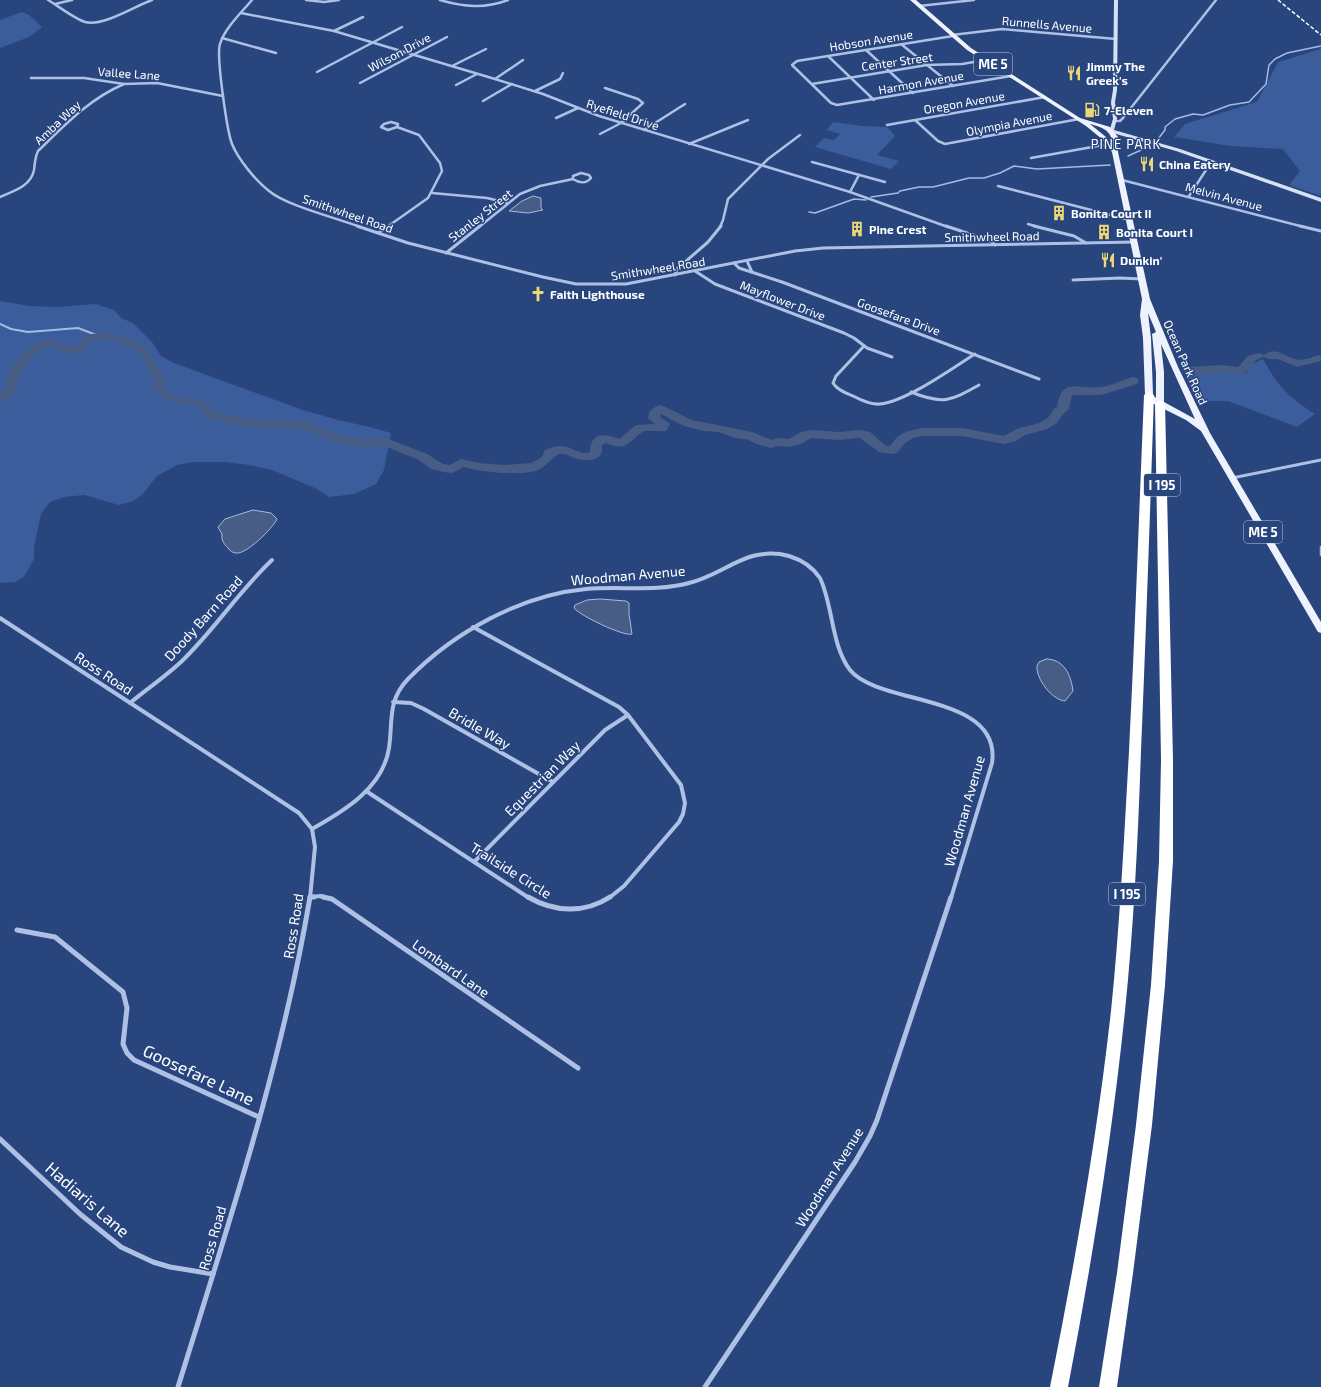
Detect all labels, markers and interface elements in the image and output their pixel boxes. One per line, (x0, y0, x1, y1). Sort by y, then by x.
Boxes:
street label: Runnells Avenue (1001, 13, 1093, 35)
street label: Hobson Avenue (828, 27, 914, 53)
street label: Wilson Drive (365, 30, 433, 74)
street label: Center Street (860, 49, 934, 73)
road number: ME 5 (974, 53, 1012, 75)
place label: Jimmy The Greek's (1086, 59, 1145, 87)
street label: Vallee Lane (97, 64, 161, 82)
restaurant icon: Jimmy The Greek's (1065, 64, 1083, 82)
street label: Harmon Avenue (877, 68, 965, 96)
street label: Oregon Avenue (922, 88, 1006, 116)
street label: Ryefield Drive (585, 96, 661, 132)
street label: Amba Way (31, 97, 83, 147)
fuel station icon: 7-Eleven (1083, 101, 1101, 119)
place label: 7-Eleven (1104, 103, 1153, 117)
street label: Olympia Avenue (965, 108, 1053, 138)
district label: PINE PARK (1091, 136, 1161, 152)
restaurant icon: China Eatery (1138, 155, 1156, 173)
place label: China Eatery (1159, 157, 1231, 172)
street label: Melvin Avenue (1184, 179, 1264, 213)
street label: Stanley Street (445, 186, 515, 244)
street label: Smithwheel Road (301, 191, 395, 235)
building icon: Bonita Court II (1050, 204, 1068, 222)
place label: Bonita Court II (1071, 206, 1152, 220)
building icon: Pine Crest (848, 220, 866, 238)
place label: Pine Crest (869, 222, 927, 236)
building icon: Bonita Court I (1095, 223, 1113, 241)
place label: Bonita Court I (1116, 225, 1193, 239)
street label: Smithwheel Road (944, 228, 1040, 244)
restaurant icon: Dunkin' (1099, 251, 1117, 269)
place label: Dunkin' (1120, 253, 1162, 267)
street label: Smithwheel Road (610, 254, 706, 282)
street label: Mayflower Drive (738, 277, 828, 323)
church icon: Faith Lighthouse (529, 285, 547, 303)
place label: Faith Lighthouse (550, 287, 645, 301)
street label: Goosefare Drive (856, 295, 942, 337)
street label: Ocean Park Road (1161, 317, 1211, 407)
road number: I 195 (1144, 474, 1180, 496)
road number: ME 5 (1244, 521, 1282, 543)
street label: Woodman Avenue (570, 562, 686, 588)
street label: Doody Barn Road (160, 572, 246, 664)
street label: Ross Road (72, 648, 136, 698)
street label: Bridle Way (446, 703, 514, 753)
street label: Equestrian Way (501, 736, 584, 819)
street label: Woodman Avenue (940, 754, 988, 868)
street label: Trailside Circle (467, 838, 555, 902)
road number: I 195 (1109, 883, 1145, 905)
street label: Ross Road (279, 892, 307, 960)
street label: Lombard Lane (409, 935, 493, 1001)
street label: Goosefare Lane (140, 1040, 258, 1108)
street label: Woodman Avenue (791, 1124, 867, 1230)
street label: Hadiaris Lane (42, 1157, 134, 1241)
street label: Ross Road (195, 1204, 229, 1272)

